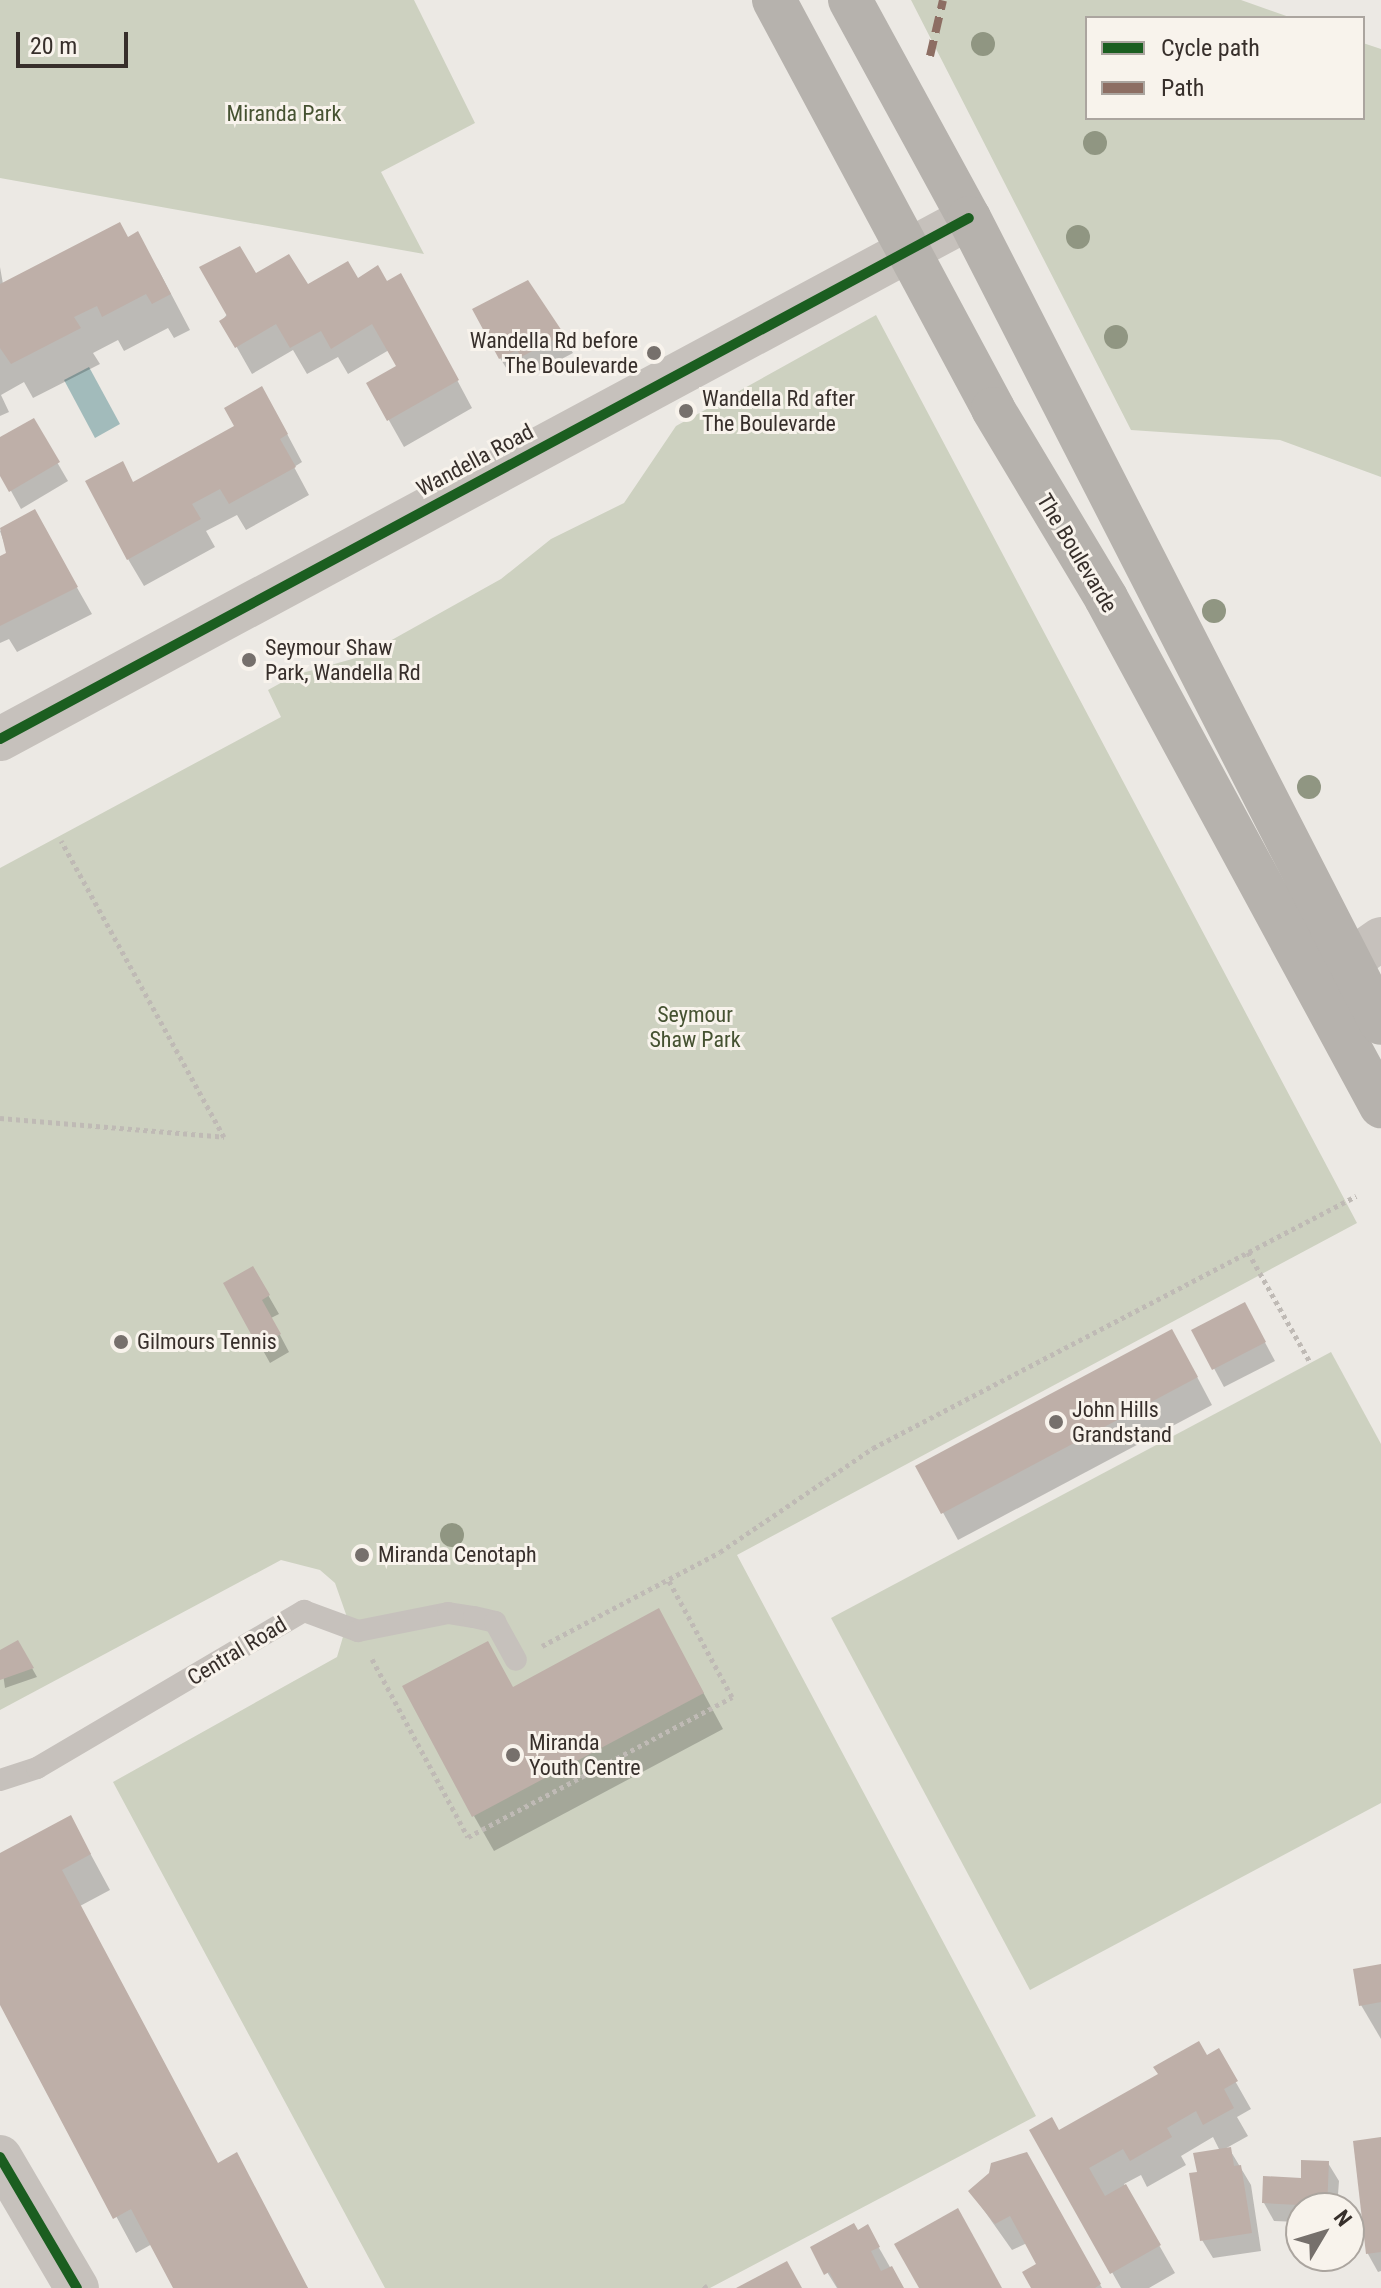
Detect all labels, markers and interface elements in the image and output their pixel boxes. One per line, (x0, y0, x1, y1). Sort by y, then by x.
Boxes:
scale bar (20, 16, 132, 66)
legend (1085, 16, 1365, 120)
text: 20 m (30, 32, 77, 60)
text: Cycle path (1161, 34, 1260, 62)
text: Path (1161, 74, 1204, 102)
park label: Miranda Park (227, 101, 341, 127)
place label: Wandella Rd before The Boulevarde (470, 327, 638, 378)
marker: Wandella Rd before The Boulevarde (645, 344, 663, 362)
place label: Wandella Rd after The Boulevarde (702, 385, 855, 436)
marker: Wandella Rd after The Boulevarde (677, 402, 695, 420)
street label: Wandella Road (412, 418, 538, 502)
street label: The Boulevarde (1031, 489, 1123, 617)
place label: Seymour Shaw Park, Wandella Rd (265, 634, 421, 686)
marker: Seymour Shaw Park, Wandella Rd (240, 651, 258, 669)
park label: Seymour Shaw Park (649, 1001, 741, 1052)
place label: Gilmours Tennis (137, 1329, 277, 1355)
marker: Gilmours Tennis (112, 1333, 130, 1351)
place label: John Hills Grandstand (1072, 1396, 1172, 1448)
marker: John Hills Grandstand (1047, 1413, 1065, 1431)
place label: Miranda Cenotaph (378, 1542, 537, 1568)
marker: Miranda Cenotaph (353, 1546, 371, 1564)
street label: Central Road (183, 1611, 291, 1691)
place label: Miranda Youth Centre (529, 1729, 640, 1780)
marker: Miranda Youth Centre (504, 1746, 522, 1764)
north arrow (1285, 2192, 1365, 2272)
text: N (1329, 2205, 1357, 2231)

